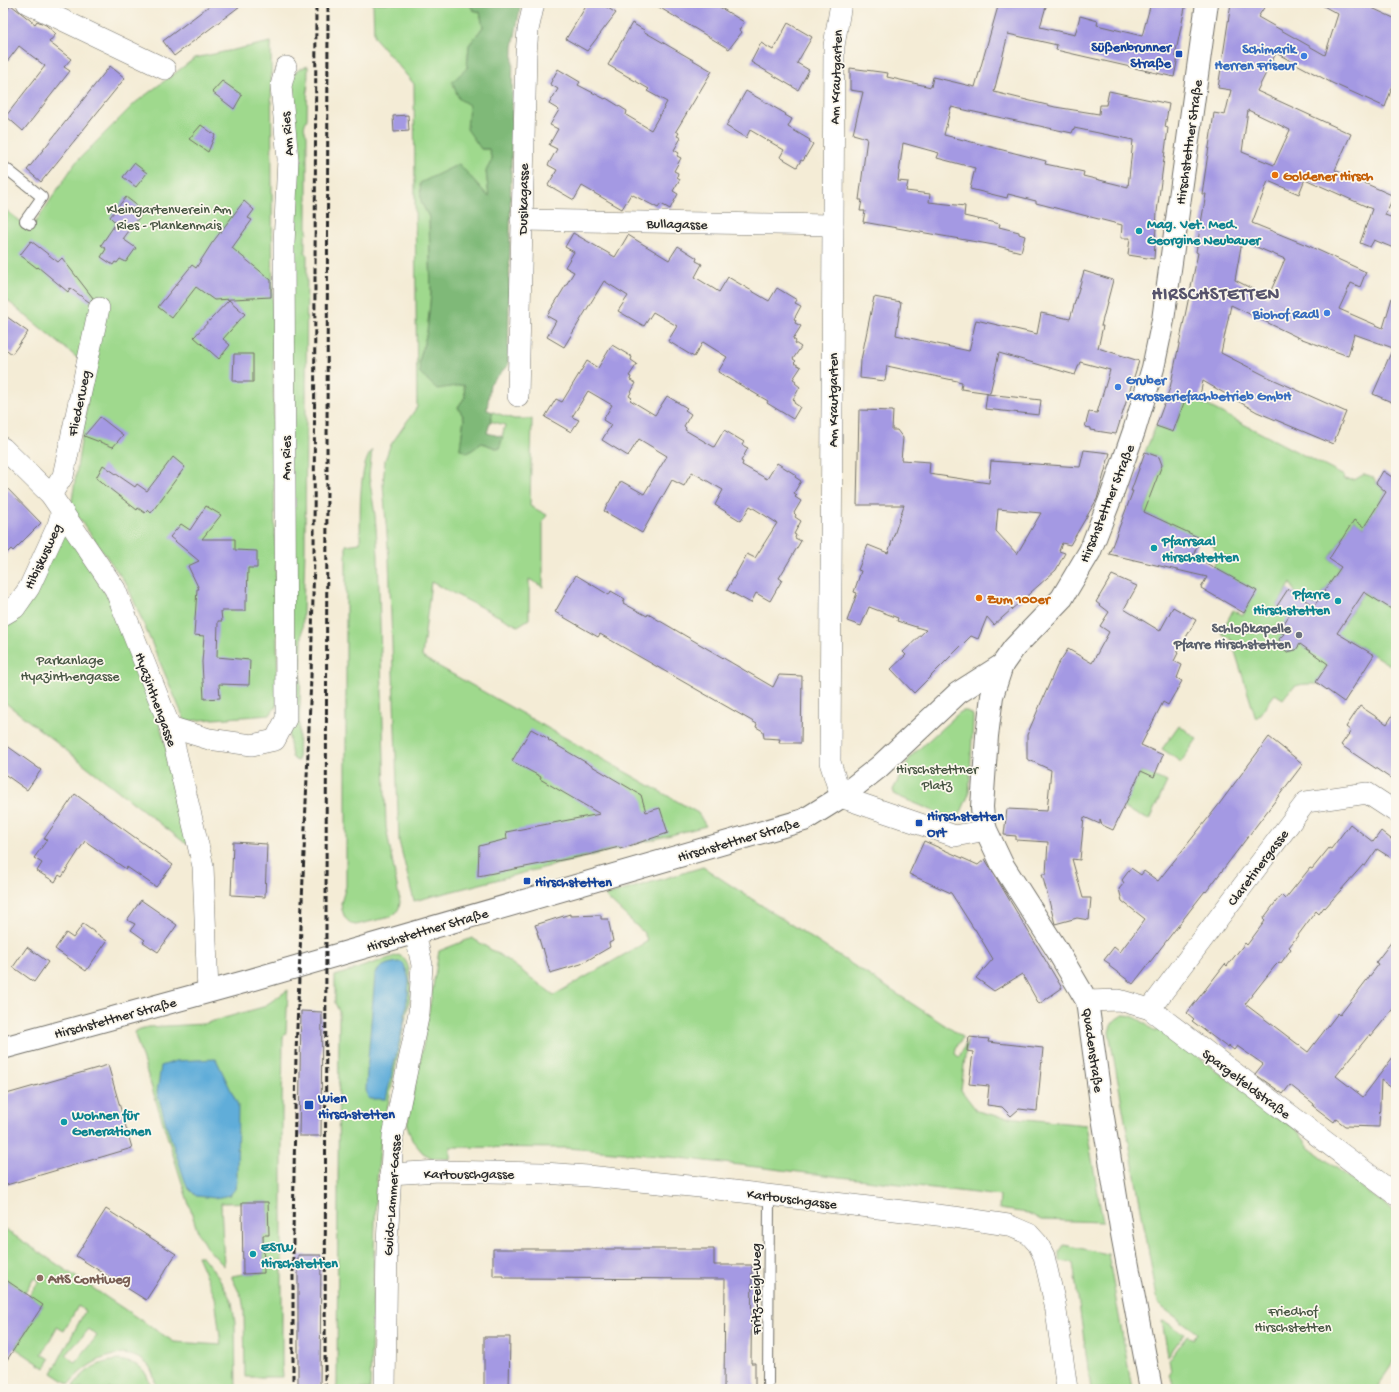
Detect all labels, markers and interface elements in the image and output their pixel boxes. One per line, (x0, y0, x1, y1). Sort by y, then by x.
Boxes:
street label: Am Krautgarten (827, 29, 848, 125)
place label: Süßenbrunner Straße (1091, 40, 1173, 73)
place label: Schimarik Herren Friseur (1215, 42, 1298, 75)
marker: Süßenbrunner Straße (1174, 49, 1184, 59)
marker: Schimarik Herren Friseur (1299, 51, 1309, 61)
street label: Hirschstettner Straße (1173, 78, 1208, 206)
street label: Am Ries (278, 110, 299, 157)
street label: Dusikagasse (515, 163, 534, 236)
place label: Goldener Hirsch (1283, 169, 1374, 186)
marker: Goldener Hirsch (1270, 170, 1280, 180)
park label: Kleingartenverein Am Ries - Plankenmais (107, 202, 231, 235)
street label: Bullagasse (645, 216, 708, 235)
place label: Mag. Vet. Med. Georgine Neubauer (1147, 217, 1262, 250)
marker: Mag. Vet. Med. Georgine Neubauer (1134, 226, 1144, 236)
district label: HIRSCHSTETTEN (1152, 285, 1280, 306)
place label: Biohof Radl (1252, 307, 1319, 324)
marker: Biohof Radl (1322, 308, 1332, 318)
street label: Am Krautgarten (826, 352, 843, 447)
street label: Fliederweg (65, 369, 96, 439)
place label: Gruber Karosseriefachbetrieb GmbH (1125, 373, 1292, 406)
marker: Gruber Karosseriefachbetrieb GmbH (1113, 382, 1123, 392)
street label: Am Ries (279, 435, 296, 480)
street label: Hirschstettner Straße (1077, 442, 1140, 565)
street label: Hibiskusweg (22, 521, 67, 593)
place label: Pfarrsaal Hirschstetten (1161, 534, 1239, 567)
marker: Pfarrsaal Hirschstetten (1149, 543, 1159, 553)
place label: Pfarre Hirschstetten (1253, 587, 1331, 620)
place label: Zum 100er (987, 592, 1052, 609)
marker: Zum 100er (974, 593, 984, 603)
marker: Pfarre Hirschstetten (1333, 596, 1343, 606)
place label: Schloßkapelle Pfarre Hirschstetten (1173, 621, 1292, 654)
marker: Schloßkapelle Pfarre Hirschstetten (1294, 630, 1304, 640)
street label: Hyazinthengasse (130, 650, 180, 750)
park label: Parkanlage Hyazinthengasse (21, 653, 120, 686)
park label: Hirschstettner Platz (896, 762, 979, 795)
place label: Hirschstetten Ort (927, 809, 1004, 842)
street label: Hirschstettner Straße (676, 816, 802, 867)
marker: Hirschstetten Ort (914, 818, 924, 828)
street label: Claretinergasse (1225, 826, 1294, 910)
place label: Hirschstetten (535, 875, 612, 892)
marker: Hirschstetten (522, 876, 532, 886)
street label: Hirschstettner Straße (365, 906, 491, 957)
street label: Hirschstettner Straße (53, 995, 179, 1044)
street label: Quadenstraße (1077, 1007, 1106, 1094)
street label: Spargelfeldstraße (1198, 1046, 1294, 1124)
place label: Wien Hirschstetten (317, 1091, 395, 1124)
marker: Wien Hirschstetten (303, 1099, 315, 1111)
place label: Wohnen für Generationen (71, 1108, 152, 1141)
marker: Wohnen für Generationen (59, 1117, 69, 1127)
street label: Guido-Lammer-Gasse (381, 1133, 406, 1257)
street label: Kartouschgasse (424, 1167, 515, 1184)
street label: Kartouschgasse (746, 1187, 839, 1215)
place label: ESTW Hirschstetten (261, 1240, 338, 1273)
street label: Fritz-Feigl-Weg (749, 1243, 766, 1336)
marker: ESTW Hirschstetten (248, 1249, 258, 1259)
place label: AHS Contiweg (47, 1272, 130, 1289)
marker: AHS Contiweg (35, 1273, 45, 1283)
park label: Friedhof Hirschstetten (1255, 1304, 1332, 1337)

